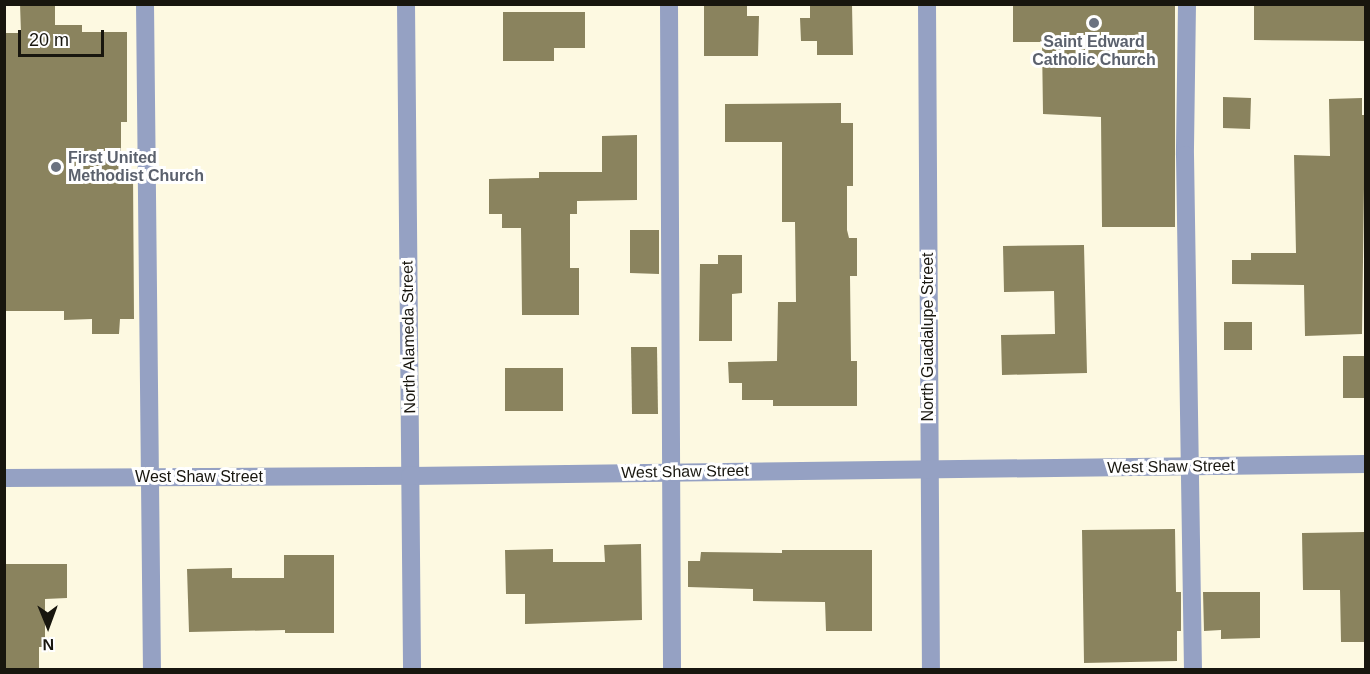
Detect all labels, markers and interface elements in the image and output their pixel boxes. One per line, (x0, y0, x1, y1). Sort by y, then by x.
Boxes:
marker: Saint Edward Catholic Church (1087, 16, 1101, 30)
scale bar (21, 18, 106, 56)
text: 20 m (29, 30, 69, 50)
place label: Saint Edward Catholic Church (1032, 32, 1156, 70)
place label: First United Methodist Church (68, 148, 204, 186)
marker: First United Methodist Church (49, 160, 63, 174)
street label: North Guadalupe Street (918, 253, 938, 421)
street label: North Alameda Street (398, 260, 420, 414)
street label: West Shaw Street (1107, 456, 1235, 478)
street label: West Shaw Street (621, 461, 749, 483)
street label: West Shaw Street (135, 467, 263, 487)
north arrow (18, 596, 78, 656)
text: N (42, 636, 54, 653)

